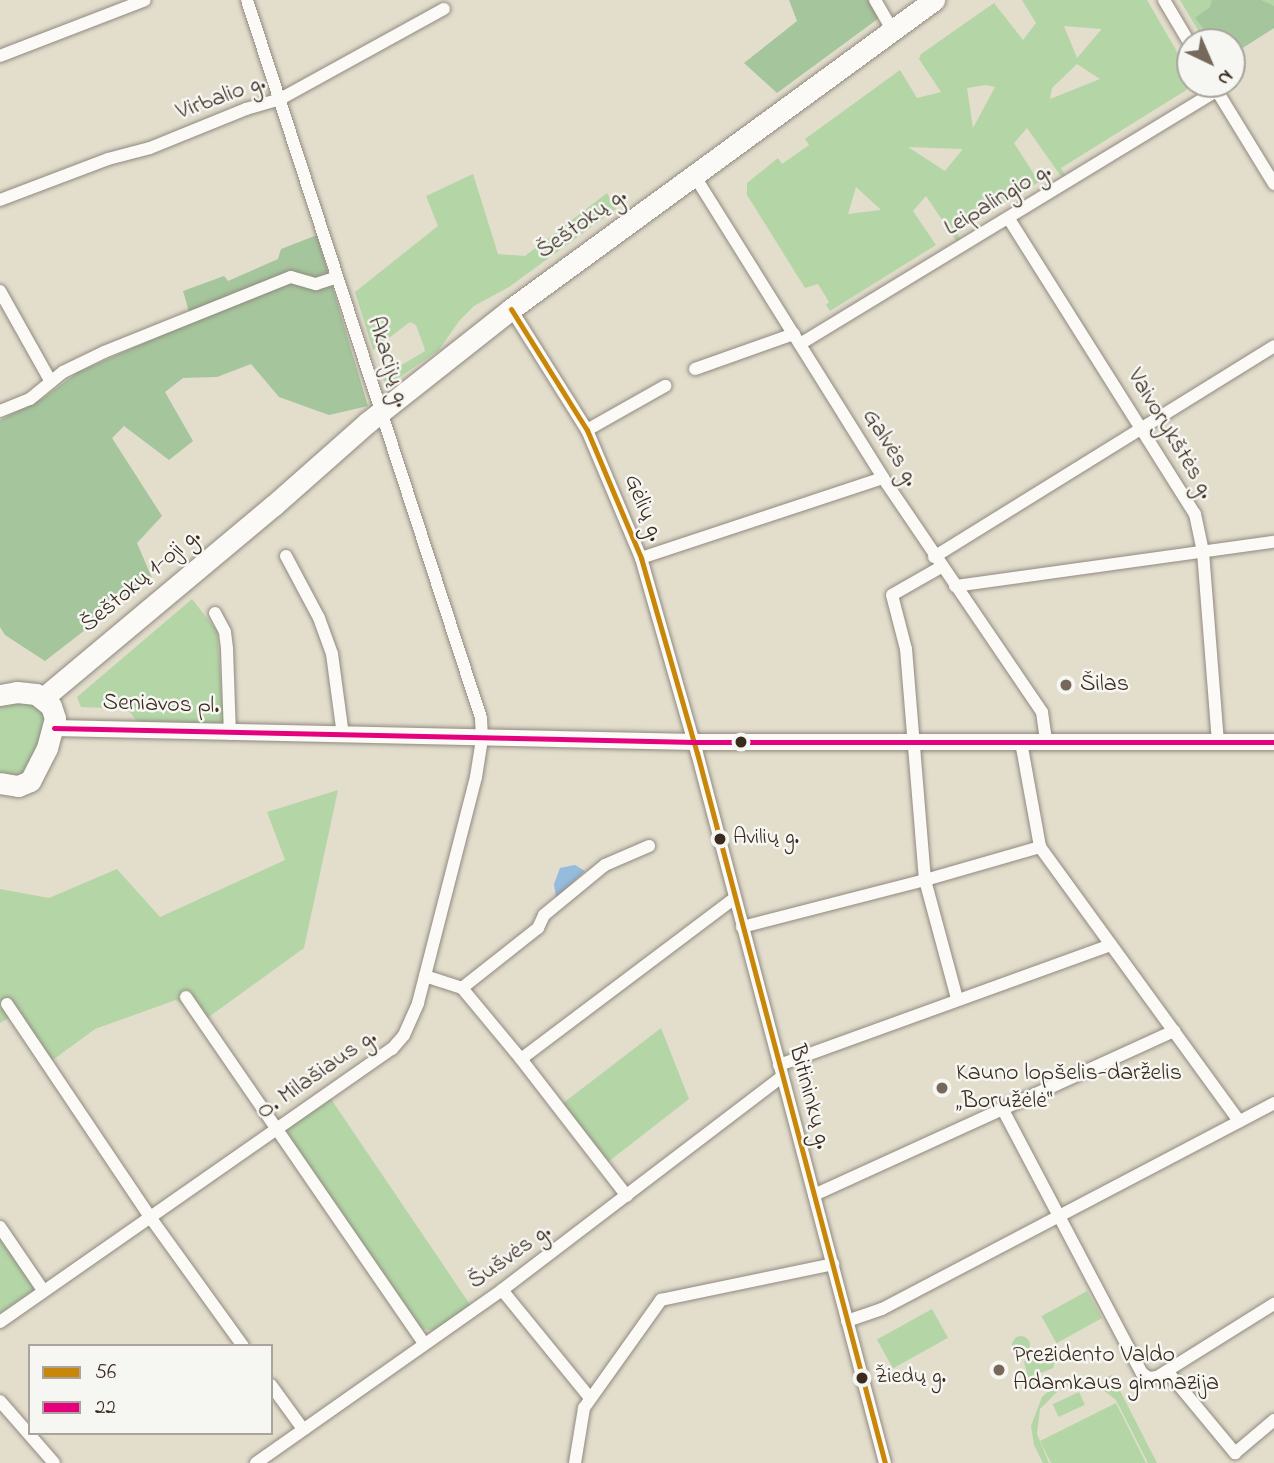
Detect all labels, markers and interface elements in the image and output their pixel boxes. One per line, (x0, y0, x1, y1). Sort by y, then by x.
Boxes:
north arrow (1176, 28, 1246, 98)
text: N (1211, 63, 1239, 91)
street label: Virbalio g. (173, 69, 269, 127)
street label: Leipalingio g. (939, 157, 1057, 243)
street label: Šeštokų g. (531, 182, 633, 266)
street label: Akacijų g. (360, 313, 416, 411)
street label: Vaivorykštės g. (1120, 364, 1220, 504)
street label: Galvės g. (855, 404, 925, 492)
street label: Gėlių g. (617, 470, 669, 546)
street label: Šeštokų 1-oji g. (75, 522, 207, 640)
place label: Šilas (1080, 671, 1129, 699)
marker: Šilas (1058, 677, 1074, 693)
street label: Seniavos pl. (102, 689, 220, 721)
unlabelled marker (734, 735, 748, 749)
place label: Avilių g. (733, 826, 799, 852)
marker: Avilių g. (713, 832, 727, 846)
street label: O. Milašiaus g. (252, 1023, 382, 1127)
street label: Bitininkų g. (781, 1042, 837, 1152)
place label: Kauno lopšelis-darželis „Boružėlė“ (956, 1060, 1182, 1116)
marker: Kauno lopšelis-darželis „Boružėlė“ (934, 1080, 950, 1096)
street label: Šušvės g. (463, 1217, 557, 1297)
place label: Prezidento Valdo Adamkaus gimnazija (1013, 1342, 1219, 1398)
legend (28, 1344, 273, 1435)
text: 56 (95, 1358, 116, 1388)
marker: Prezidento Valdo Adamkaus gimnazija (991, 1362, 1007, 1378)
place label: Žiedų g. (875, 1365, 946, 1391)
marker: Žiedų g. (855, 1371, 869, 1385)
text: 22 (95, 1393, 116, 1423)

